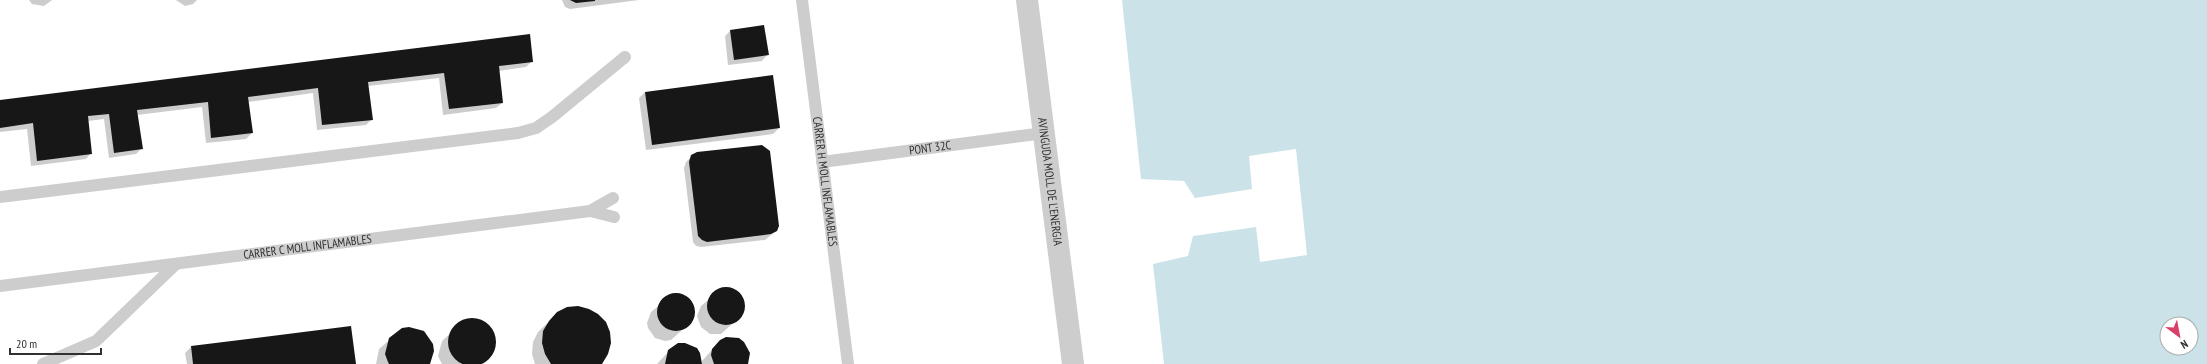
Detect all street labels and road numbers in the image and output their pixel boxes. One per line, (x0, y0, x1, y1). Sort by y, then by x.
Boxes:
street label: CARRER H MOLL INFLAMABLES (810, 116, 841, 247)
street label: AVINGUDA MOLL DE L'ENERGIA (1035, 117, 1066, 247)
street label: PONT 32C (908, 137, 952, 158)
street label: CARRER C MOLL INFLAMABLES (242, 231, 372, 262)

